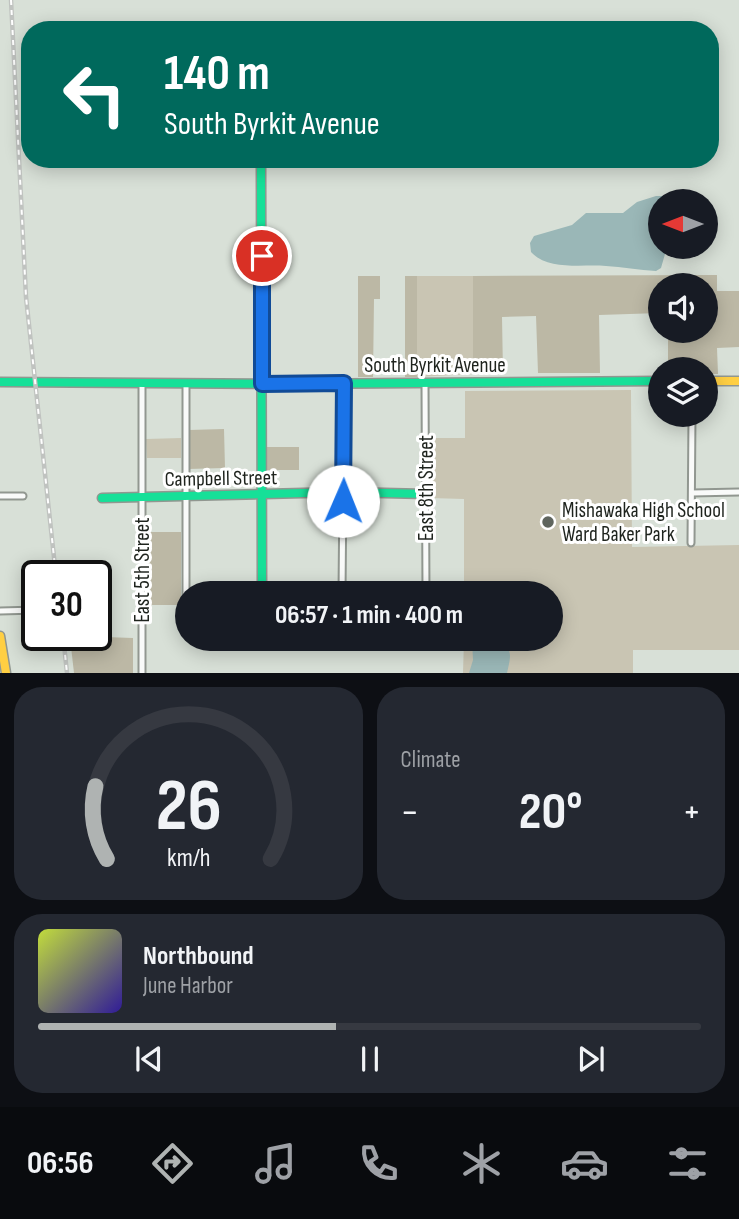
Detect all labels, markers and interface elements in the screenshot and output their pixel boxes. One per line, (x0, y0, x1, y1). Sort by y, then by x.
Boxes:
text: 140 m (164, 45, 270, 104)
icon: left (49, 49, 140, 140)
text: South Byrkit Avenue (164, 105, 380, 144)
north arrow (648, 189, 718, 259)
map controls (648, 189, 718, 427)
pin (232, 226, 292, 286)
icon: arrive (243, 237, 281, 275)
button: sound (648, 273, 718, 343)
street label: South Byrkit Avenue (364, 353, 506, 378)
button: layers (648, 357, 718, 427)
street label: East 8th Street (414, 435, 439, 541)
position arrow (306, 464, 380, 538)
street label: Campbell Street (164, 465, 278, 492)
place label: Mishawaka High School Ward Baker Park (562, 498, 725, 547)
marker: Mishawaka High School Ward Baker Park (540, 514, 556, 530)
street label: East 5th Street (130, 517, 155, 623)
speed limit sign: 30 (21, 560, 112, 651)
text: 06:57 · 1 min · 400 m (275, 600, 463, 631)
text: Climate (401, 746, 460, 774)
text: 26 (155, 764, 221, 852)
text: 20° (519, 781, 583, 844)
text: − (401, 790, 419, 835)
text: + (682, 790, 701, 835)
text: km/h (167, 843, 210, 874)
text: Northbound (143, 941, 254, 972)
text: June Harbor (143, 972, 233, 1000)
icon: previous (130, 1040, 168, 1078)
icon: pause (351, 1040, 389, 1078)
icon: next (572, 1040, 610, 1078)
icon: directions (148, 1139, 197, 1188)
icon: music (251, 1139, 300, 1188)
icon: phone (354, 1139, 403, 1188)
icon: climate (457, 1139, 506, 1188)
icon: car (560, 1139, 609, 1188)
icon: filters (663, 1139, 712, 1188)
text: 06:56 (27, 1144, 94, 1183)

